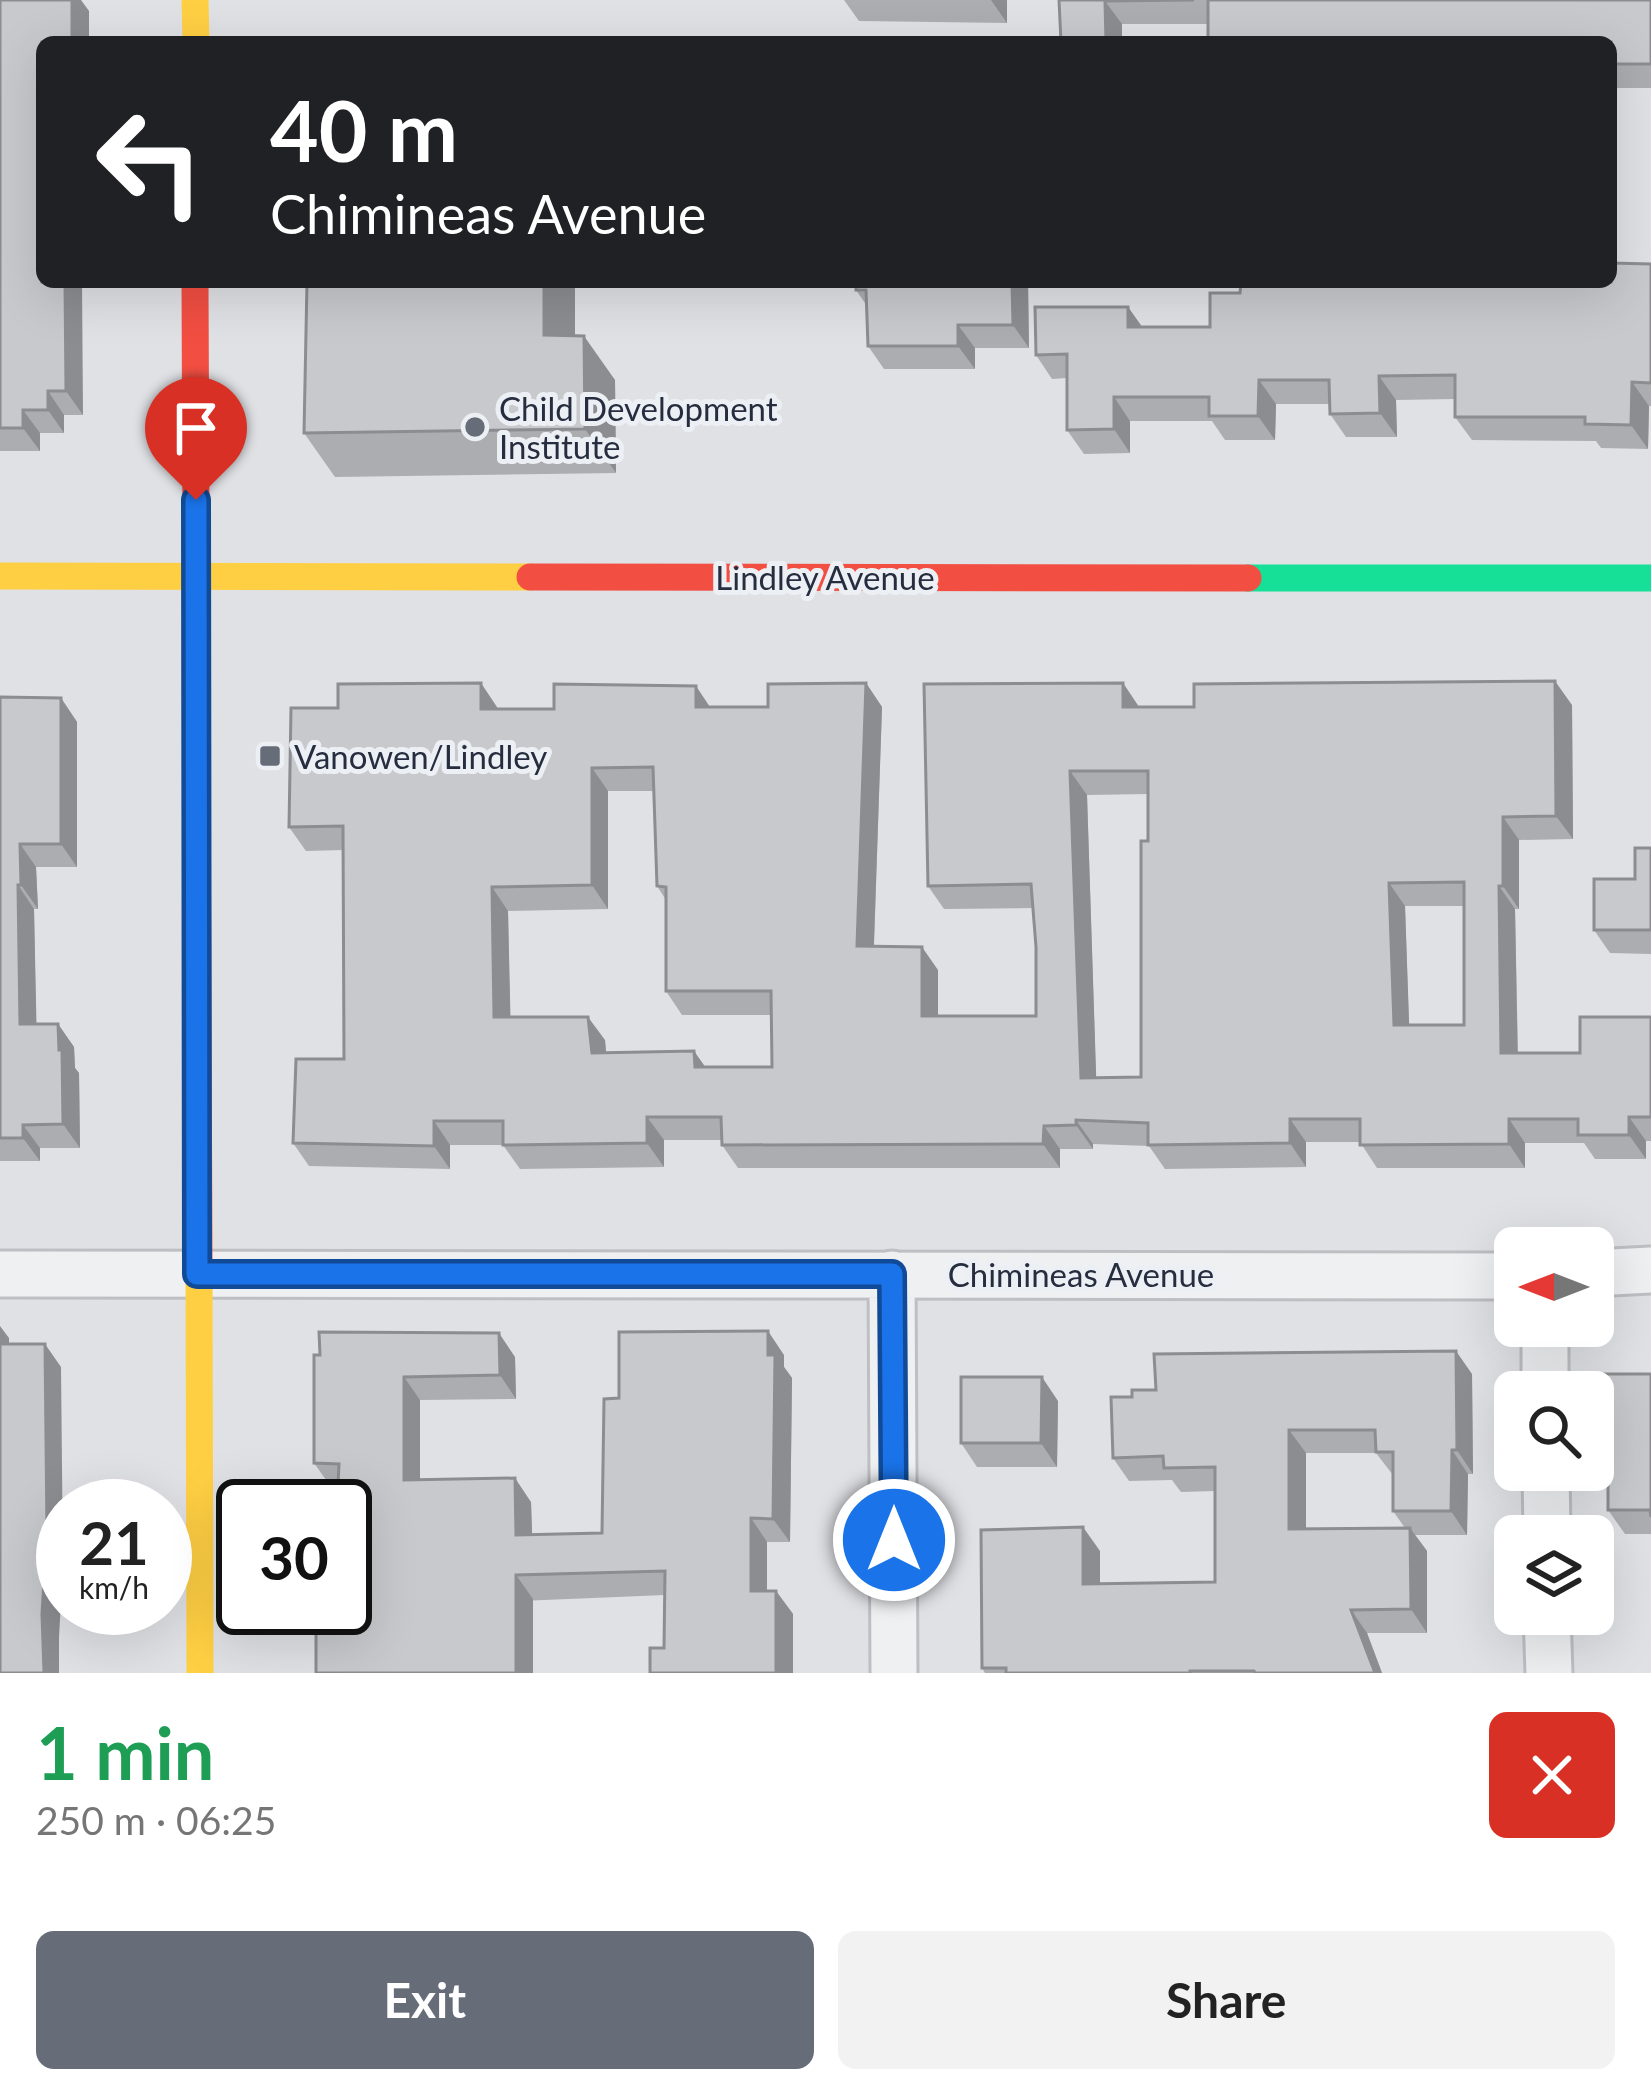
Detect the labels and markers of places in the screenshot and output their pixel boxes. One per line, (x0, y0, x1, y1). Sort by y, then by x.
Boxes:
pin (145, 377, 247, 500)
place label: Child Development Institute (499, 388, 778, 466)
marker: Child Development Institute (462, 414, 488, 440)
place label: Vanowen/Lindley (294, 736, 547, 776)
marker: Vanowen/Lindley (257, 743, 283, 769)

